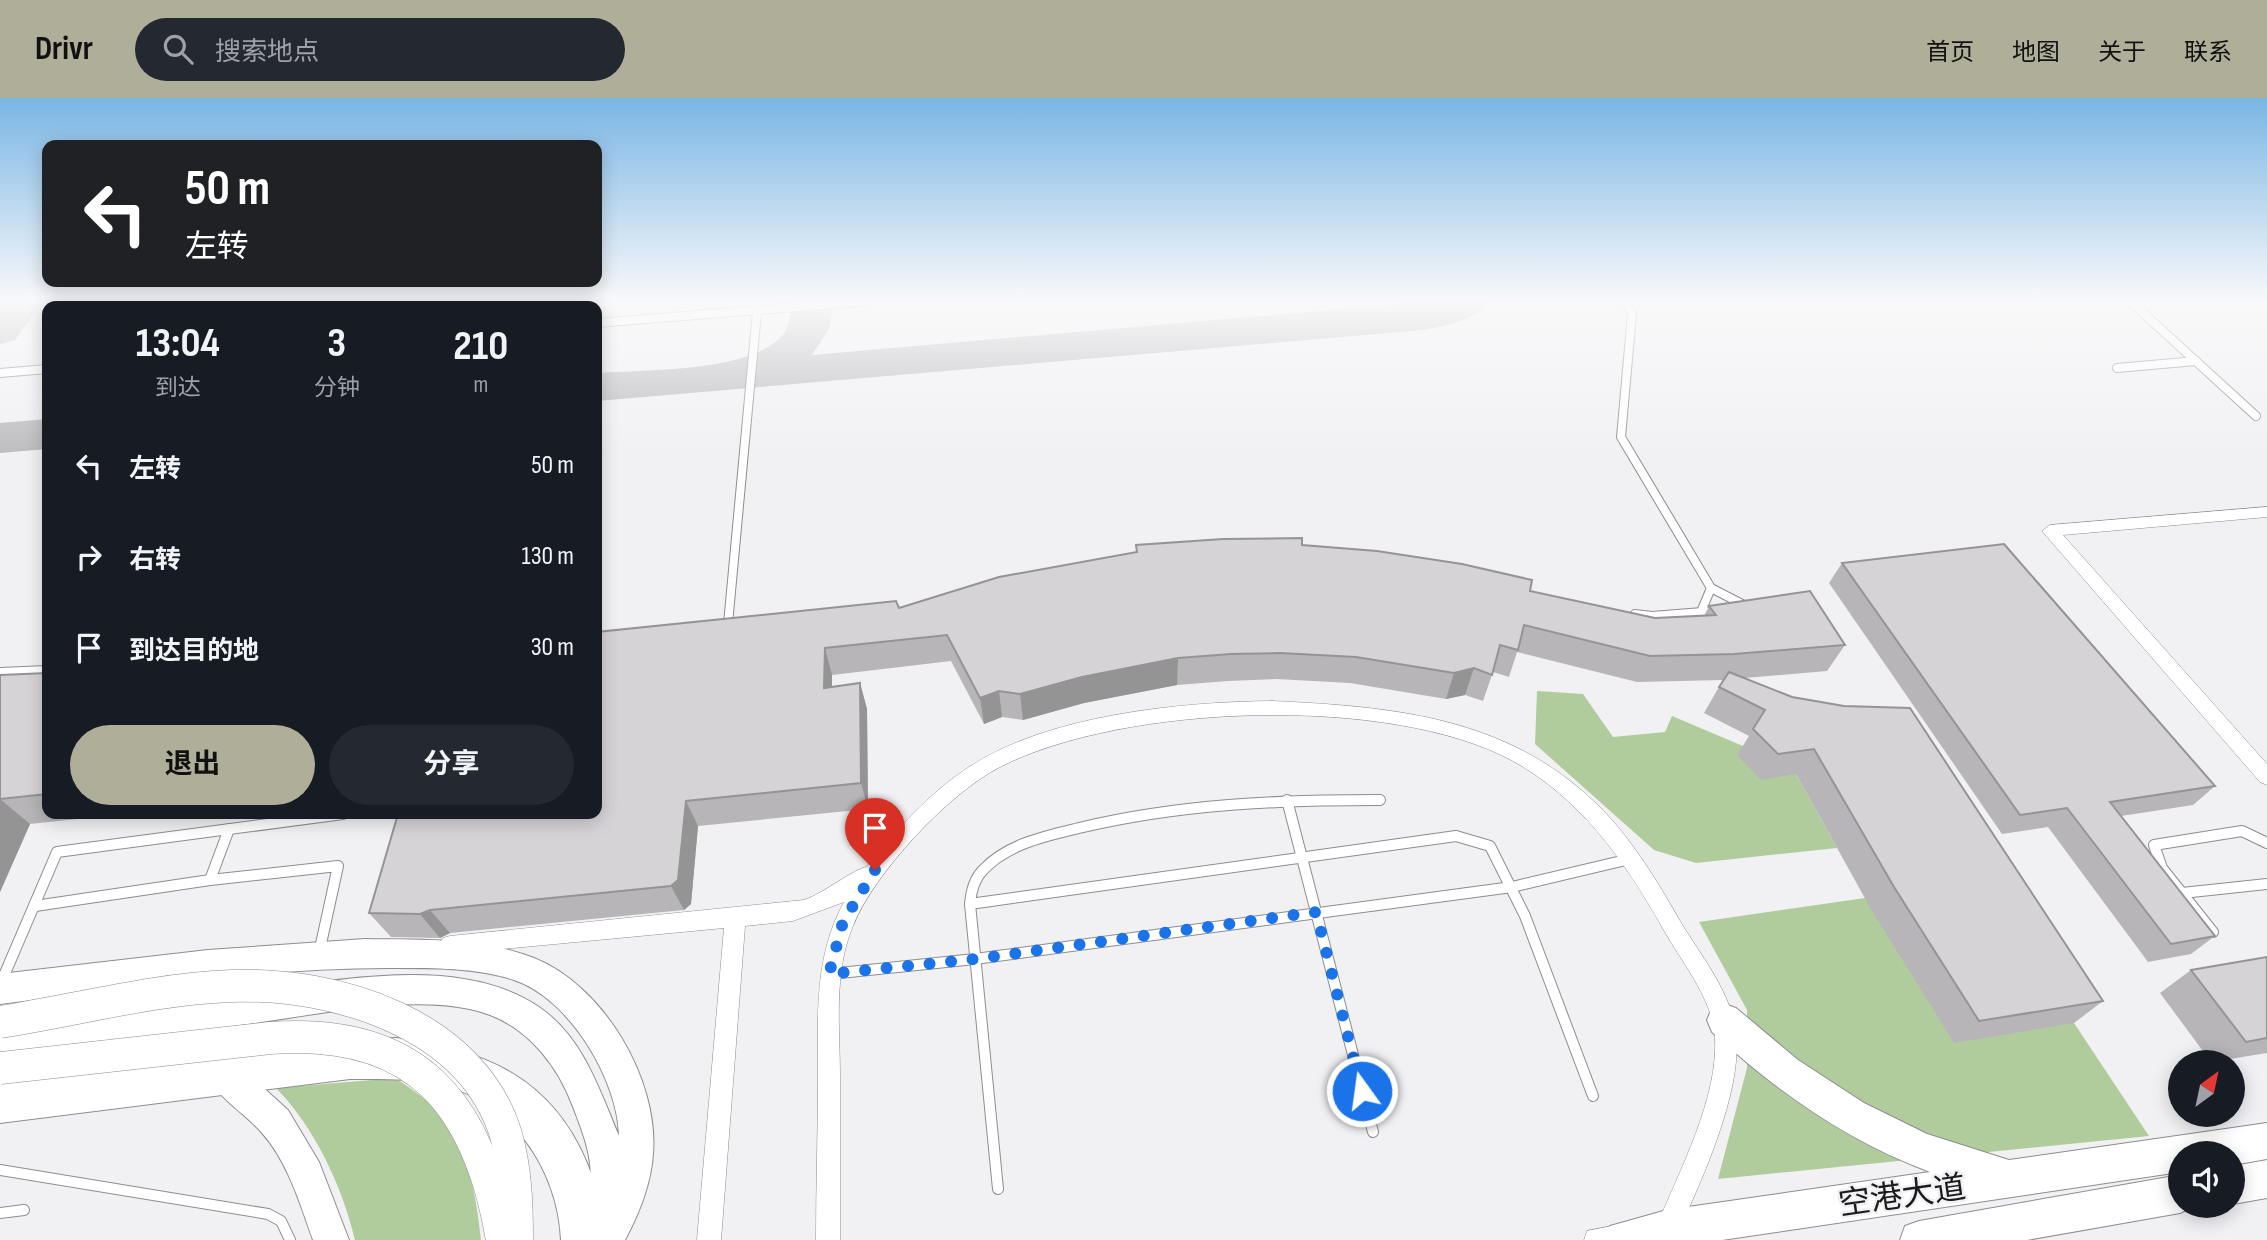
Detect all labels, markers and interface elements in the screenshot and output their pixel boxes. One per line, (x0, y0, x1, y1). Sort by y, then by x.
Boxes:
search box (135, 18, 625, 81)
text: Drivr (35, 29, 93, 69)
icon: search (159, 30, 197, 68)
text: 搜索地点 (215, 37, 319, 68)
text: 首页 (1926, 38, 1974, 67)
text: 地图 (2012, 38, 2060, 67)
text: 关于 (2098, 38, 2146, 67)
text: 联系 (2184, 38, 2232, 67)
text: 50 m (185, 160, 270, 219)
icon: left (70, 168, 161, 259)
text: 左转 (185, 228, 249, 267)
text: 13:04 (136, 318, 220, 369)
text: 3 (327, 318, 346, 369)
text: 210 (453, 321, 508, 372)
text: m (473, 371, 488, 399)
text: 到达 (155, 374, 201, 402)
text: 分钟 (314, 374, 360, 402)
icon: left (70, 447, 108, 485)
text: 50 m (531, 450, 574, 481)
text: 左转 (129, 454, 181, 485)
icon: right (70, 538, 108, 576)
text: 130 m (522, 541, 574, 572)
text: 右转 (129, 545, 181, 576)
icon: arrive (70, 629, 108, 667)
text: 30 m (531, 632, 574, 663)
text: 到达目的地 (129, 636, 259, 667)
button: 退出 (70, 725, 315, 805)
button: 分享 (329, 725, 574, 805)
pin (845, 798, 905, 870)
icon: arrive (856, 809, 894, 847)
north arrow (2168, 1050, 2245, 1127)
map controls (2168, 1050, 2245, 1218)
position arrow (1325, 1054, 1399, 1128)
button: sound (2168, 1141, 2245, 1218)
street label: 空港大道 (1836, 1168, 1968, 1225)

